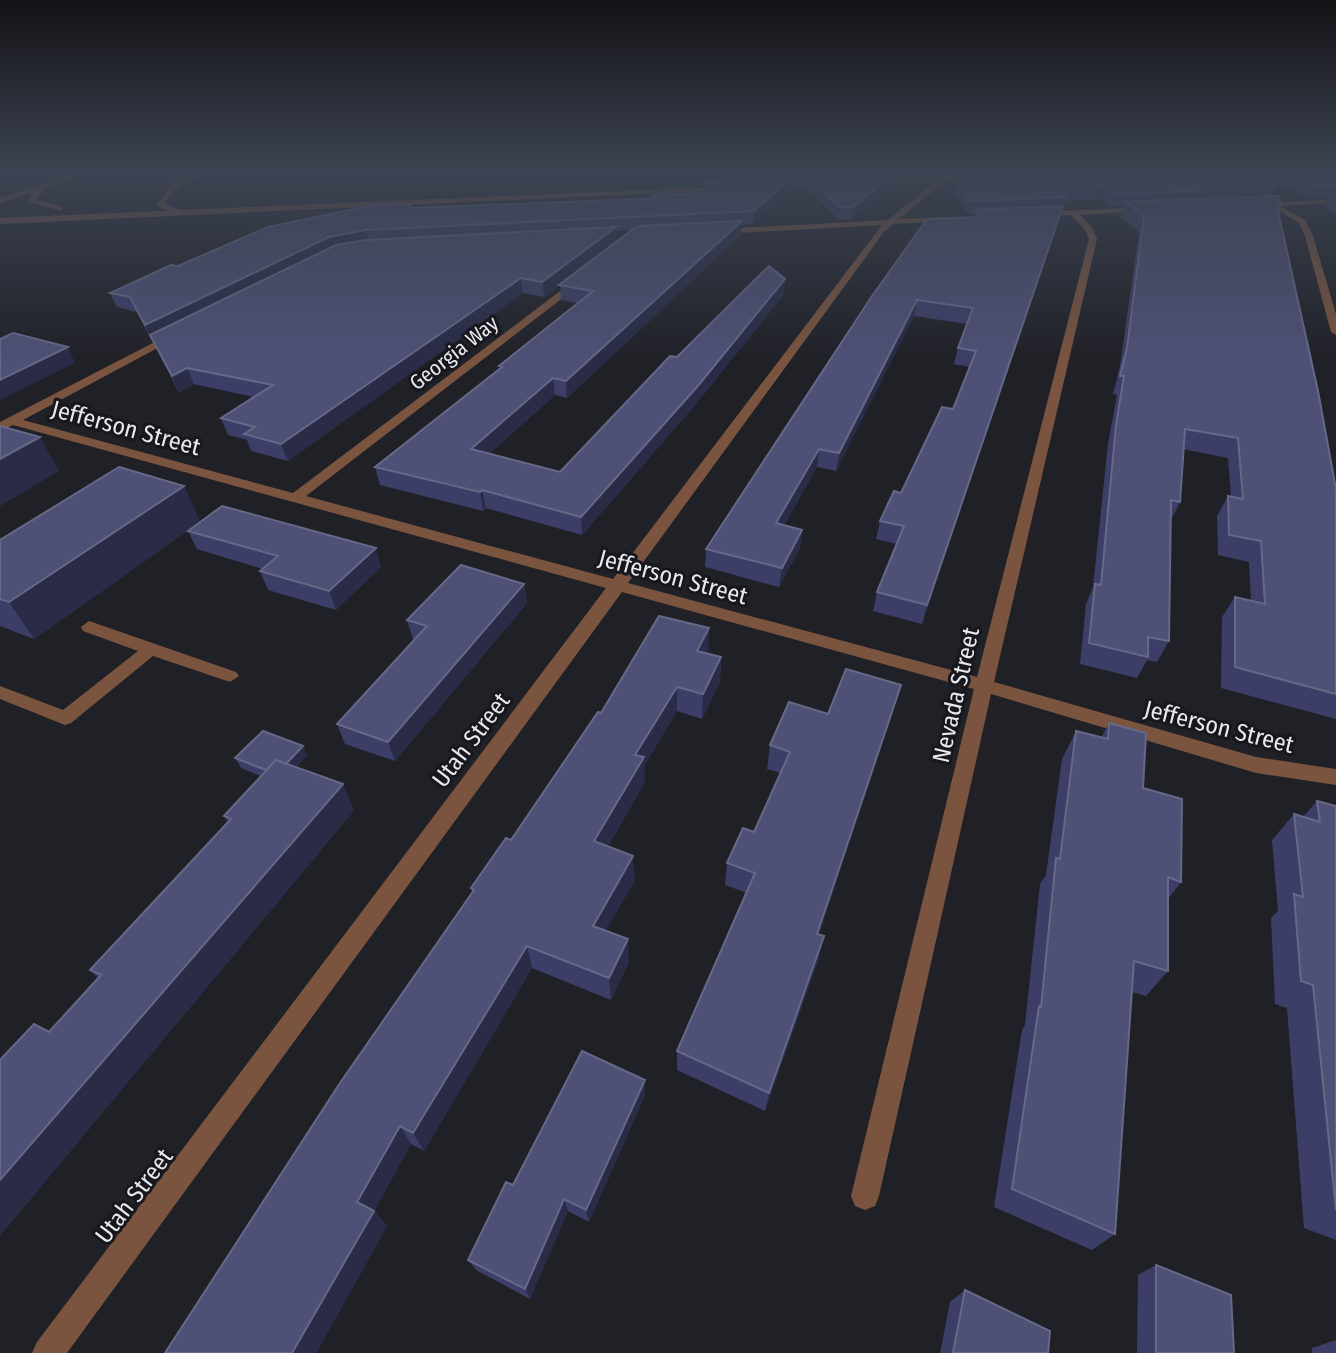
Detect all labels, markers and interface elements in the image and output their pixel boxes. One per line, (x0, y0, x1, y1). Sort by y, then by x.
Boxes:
street label: Georgia Way (404, 310, 504, 396)
street label: Jefferson Street (49, 395, 204, 461)
street label: Jefferson Street (596, 544, 751, 610)
street label: Nevada Street (927, 625, 985, 765)
street label: Utah Street (426, 687, 516, 793)
street label: Jefferson Street (1141, 695, 1297, 759)
street label: Utah Street (89, 1143, 179, 1249)

